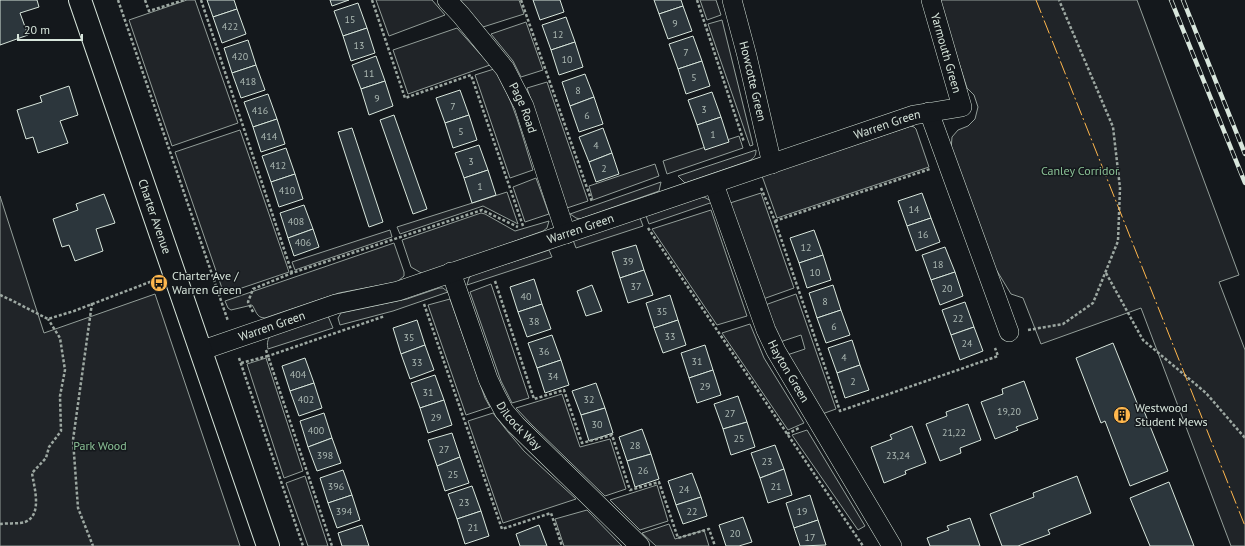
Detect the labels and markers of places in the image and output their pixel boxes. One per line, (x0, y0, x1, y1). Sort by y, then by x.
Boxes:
place label: Charter Ave / Warren Green (172, 268, 241, 297)
bus stop icon: Charter Ave / Warren Green (149, 273, 169, 293)
place label: Westwood Student Mews (1135, 400, 1208, 429)
building icon: Westwood Student Mews (1112, 405, 1132, 425)

